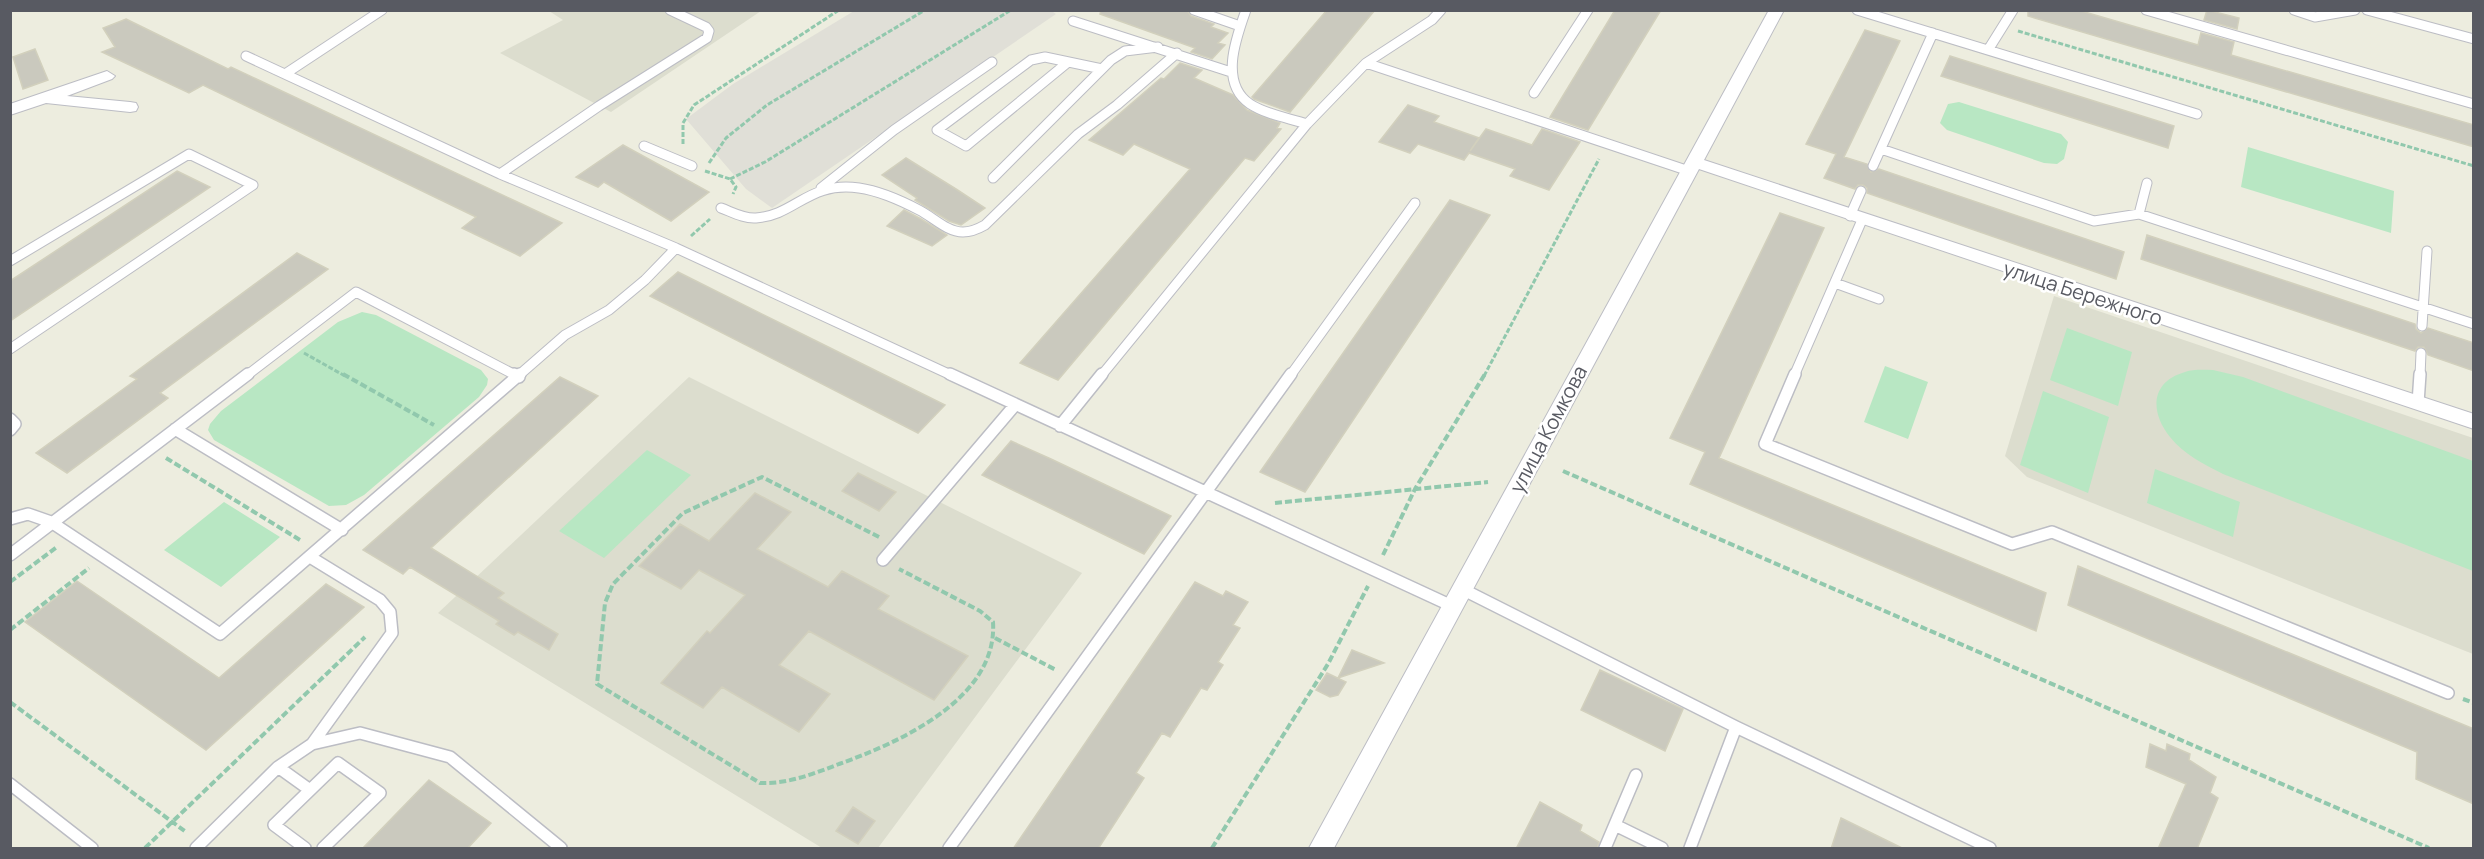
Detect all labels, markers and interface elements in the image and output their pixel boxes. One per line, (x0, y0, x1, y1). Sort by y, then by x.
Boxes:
street label: улица Бережного (2000, 255, 2166, 332)
street label: улица Комкова (1503, 361, 1593, 497)

